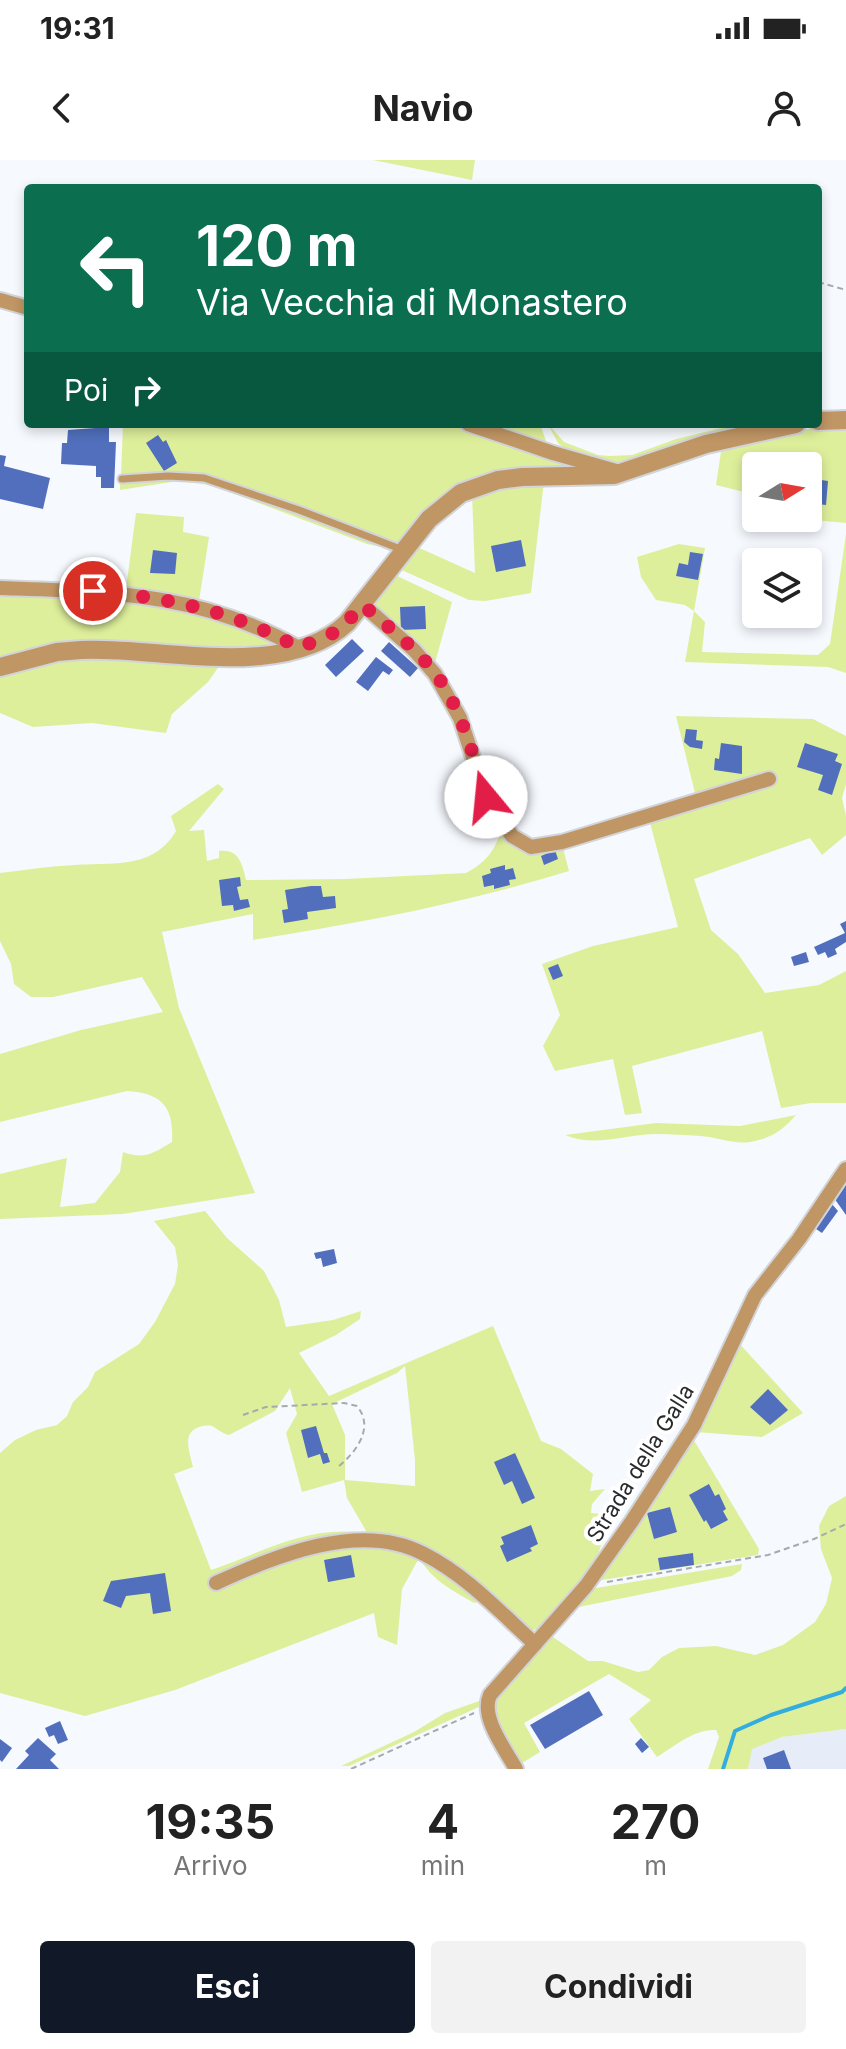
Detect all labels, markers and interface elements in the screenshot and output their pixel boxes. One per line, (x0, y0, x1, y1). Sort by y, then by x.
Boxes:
text: 19:31 (40, 10, 115, 46)
icon: back (40, 86, 84, 130)
text: Navio (372, 86, 474, 130)
icon: person (762, 86, 806, 130)
text: 120 m (196, 212, 358, 280)
icon: left (64, 216, 168, 320)
text: Via Vecchia di Monastero (196, 280, 628, 324)
icon: right (124, 368, 168, 412)
text: Poi (64, 372, 108, 408)
north arrow (742, 452, 822, 532)
map controls (742, 452, 822, 628)
button: layers (742, 548, 822, 628)
pin (59, 557, 127, 625)
icon: arrive (71, 569, 115, 613)
position arrow (444, 755, 528, 839)
street label: Strada della Galla (581, 1379, 699, 1547)
text: 19:35 (146, 1792, 275, 1851)
text: 4 (427, 1792, 459, 1851)
text: 270 (611, 1792, 700, 1851)
text: Arrivo (173, 1850, 247, 1881)
text: min (421, 1850, 465, 1881)
text: m (644, 1850, 667, 1881)
button: Esci (40, 1941, 415, 2033)
button: Condividi (431, 1941, 806, 2033)

